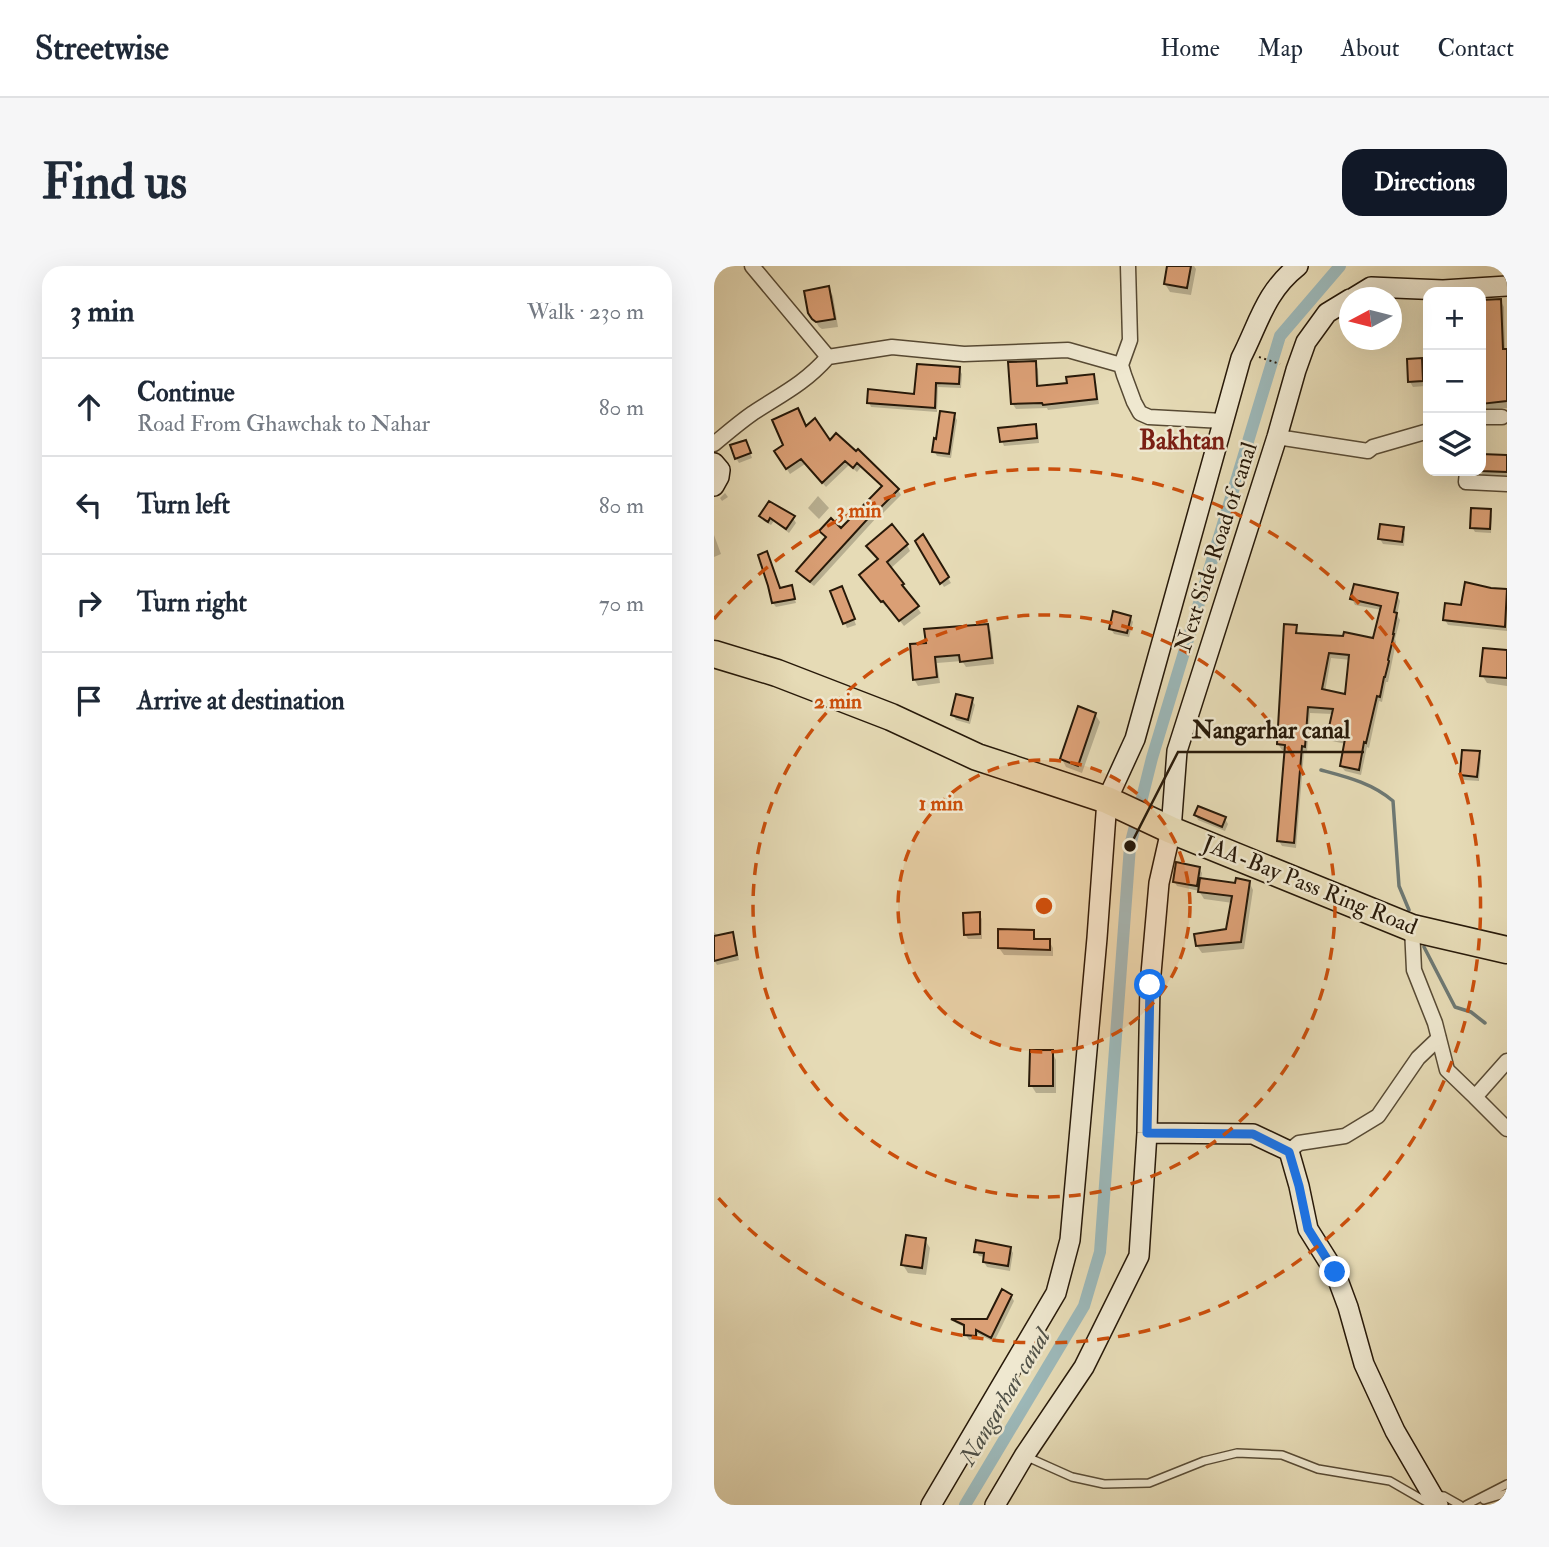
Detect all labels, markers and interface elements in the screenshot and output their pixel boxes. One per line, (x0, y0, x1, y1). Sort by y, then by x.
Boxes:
text: Streetwise (35, 28, 169, 69)
text: Home (1160, 33, 1220, 64)
text: Map (1258, 33, 1303, 64)
text: About (1341, 33, 1400, 64)
text: Contact (1438, 33, 1514, 64)
button: Directions (1342, 149, 1507, 216)
text: Find us (42, 152, 187, 213)
north arrow (1339, 287, 1402, 350)
map controls (1423, 287, 1486, 476)
button: + (1423, 287, 1486, 350)
text: 3 min (70, 293, 135, 330)
text: Walk · 230 m (527, 297, 644, 326)
button: − (1423, 350, 1486, 413)
text: Continue (137, 377, 235, 409)
icon: ahead (70, 388, 108, 426)
text: 80 m (599, 393, 644, 422)
text: Road From Ghawchak to Nahar (137, 409, 430, 438)
button: layers (1423, 413, 1486, 476)
district label: Bakhtan (1139, 425, 1226, 457)
street label: Next Side Road of canal (1168, 438, 1264, 656)
icon: left (70, 486, 108, 524)
text: Turn left (137, 489, 230, 521)
text: 80 m (599, 491, 644, 520)
text: 3 min (836, 497, 882, 524)
icon: right (70, 584, 108, 622)
text: Turn right (137, 587, 247, 619)
text: 70 m (599, 589, 644, 618)
icon: arrive (70, 682, 108, 720)
text: Arrive at destination (137, 685, 345, 717)
text: 2 min (814, 688, 862, 715)
callout: Nangarhar canal (1178, 707, 1364, 752)
text: Nangarhar canal (1191, 715, 1351, 746)
text: 1 min (919, 790, 963, 817)
street label: JAA-Bay Pass Ring Road (1197, 828, 1422, 941)
centre of rings (1032, 894, 1056, 918)
route start (1134, 969, 1165, 1000)
route end (1319, 1256, 1350, 1287)
water label: Nangarhar canal (951, 1321, 1059, 1472)

